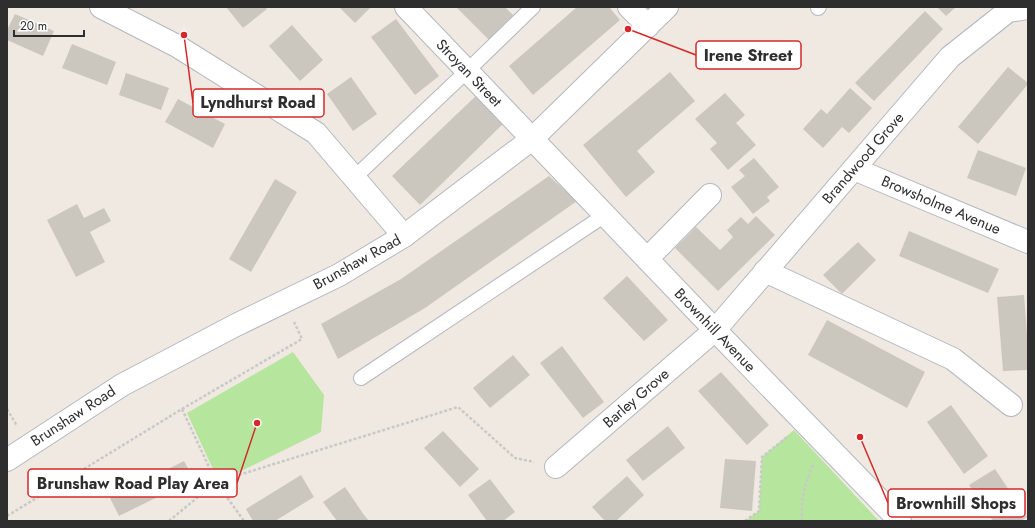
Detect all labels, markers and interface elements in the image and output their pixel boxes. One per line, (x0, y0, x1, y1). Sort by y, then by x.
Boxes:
scale bar (14, 12, 84, 38)
text: 20 m (20, 17, 47, 35)
street label: Stroyan Street (431, 34, 507, 112)
callout: Irene Street (696, 41, 801, 69)
text: Irene Street (704, 44, 793, 67)
callout: Lyndhurst Road (193, 89, 324, 117)
text: Lyndhurst Road (200, 91, 316, 114)
street label: Brandwood Grove (817, 107, 909, 209)
street label: Browsholme Avenue (878, 170, 1004, 240)
street label: Brunshaw Road (309, 229, 405, 295)
street label: Brownhill Avenue (669, 283, 761, 377)
street label: Barley Grove (598, 363, 674, 433)
street label: Brunshaw Road (26, 380, 120, 452)
callout: Brunshaw Road Play Area (28, 469, 237, 497)
text: Brunshaw Road Play Area (37, 472, 229, 495)
callout: Brownhill Shops (888, 489, 1025, 517)
text: Brownhill Shops (896, 492, 1016, 515)

